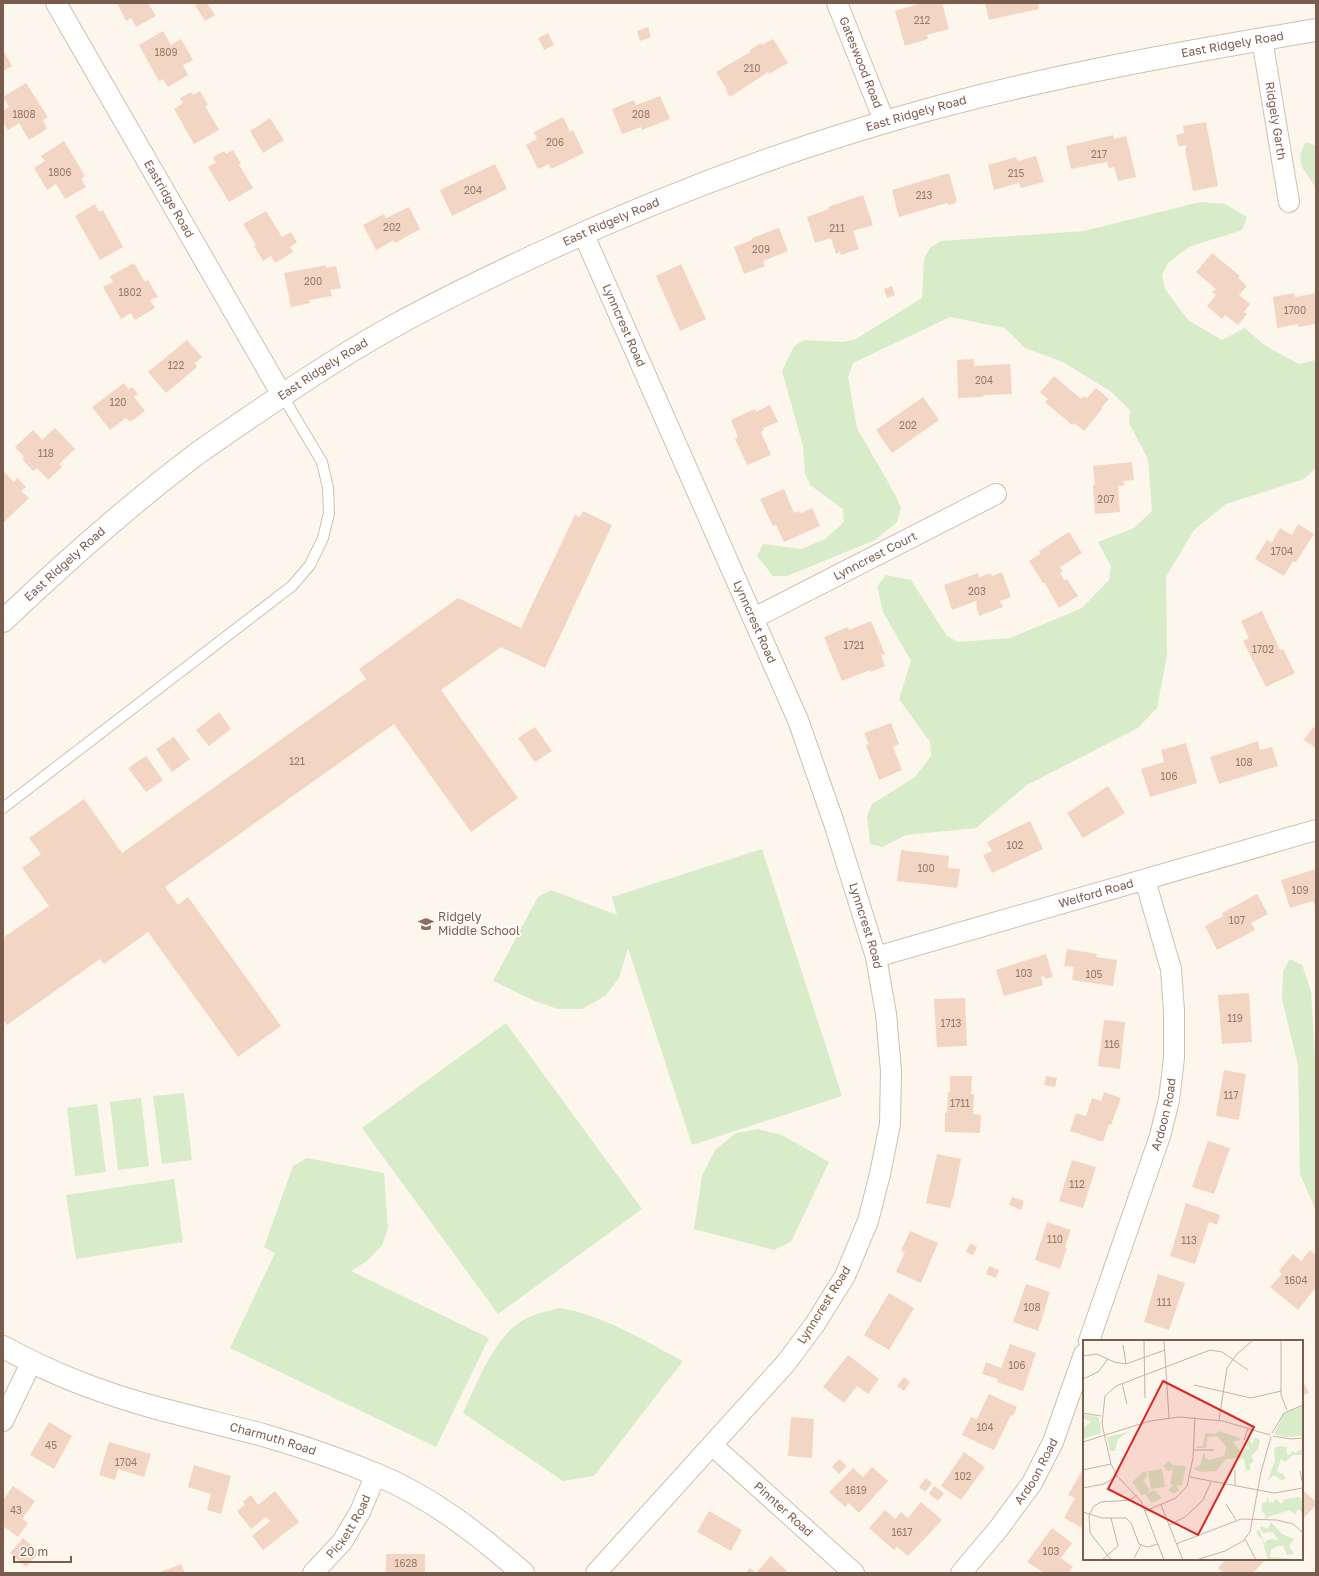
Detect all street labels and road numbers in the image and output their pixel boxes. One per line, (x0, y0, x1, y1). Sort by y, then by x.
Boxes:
street label: Gateswood Road (836, 14, 886, 110)
street label: East Ridgely Road (1180, 28, 1285, 60)
street label: Ridgely Garth (1262, 81, 1290, 161)
street label: East Ridgely Road (864, 92, 968, 134)
street label: Eastridge Road (141, 157, 198, 240)
street label: East Ridgely Road (560, 194, 662, 249)
street label: Lynncrest Road (599, 281, 649, 369)
street label: East Ridgely Road (275, 335, 371, 403)
street label: East Ridgely Road (21, 523, 108, 604)
street label: Lynncrest Court (830, 528, 919, 583)
street label: Lynncrest Road (730, 578, 780, 665)
street label: Welford Road (1057, 875, 1135, 911)
street label: Lynncrest Road (846, 881, 886, 970)
street label: Ardoon Road (1148, 1077, 1179, 1153)
street label: Lynncrest Road (794, 1263, 854, 1346)
street label: Charmuth Road (228, 1419, 318, 1458)
street label: Ardoon Road (1011, 1435, 1061, 1507)
street label: Pinnter Road (751, 1478, 816, 1539)
street label: Pickett Road (322, 1492, 373, 1561)

